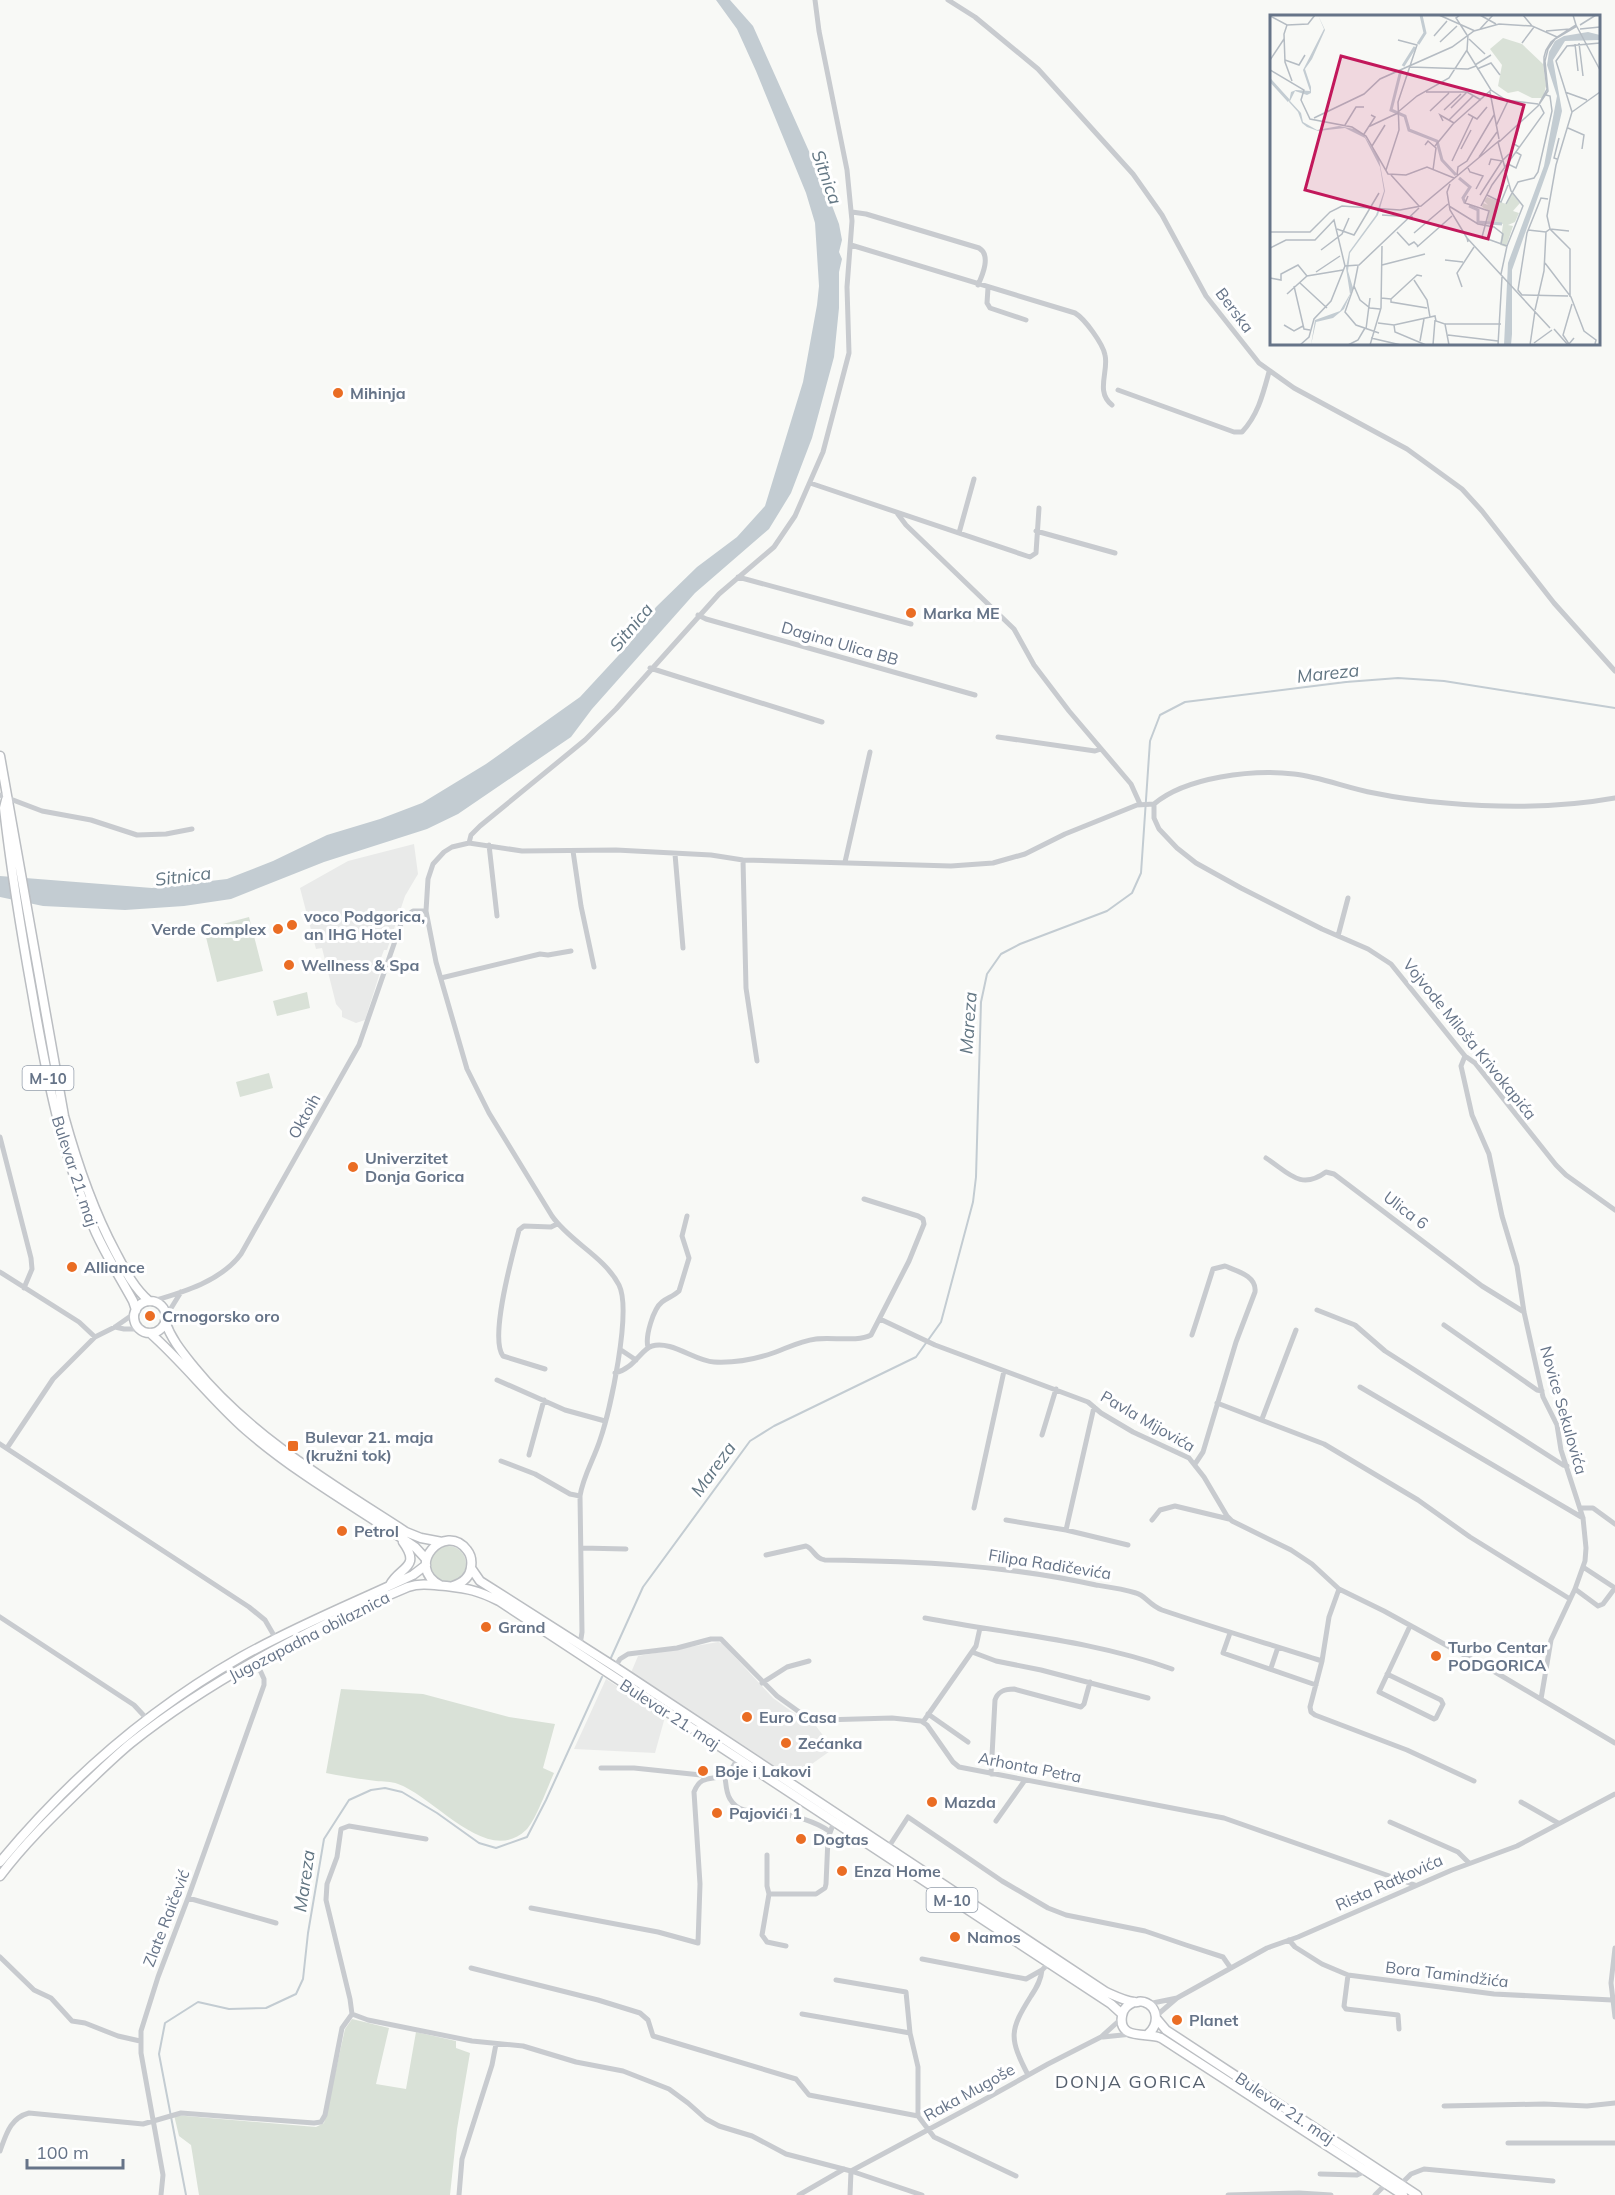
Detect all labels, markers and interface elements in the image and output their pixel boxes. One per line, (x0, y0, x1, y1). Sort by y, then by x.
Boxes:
inset map (1270, 15, 1600, 345)
water label: Sitnica (807, 147, 847, 208)
street label: Berska (1212, 284, 1258, 336)
place label: Mihinja (350, 383, 406, 403)
marker: Mihinja (331, 386, 345, 400)
water label: Sitnica (604, 598, 658, 656)
place label: Marka ME (923, 603, 1000, 623)
marker: Marka ME (904, 606, 918, 620)
street label: Dagina Ulica BB (779, 617, 901, 669)
water label: Mareza (1296, 658, 1360, 688)
water label: Sitnica (154, 861, 213, 891)
place label: voco Podgorica, an IHG Hotel (303, 906, 425, 944)
marker: voco Podgorica, an IHG Hotel (285, 918, 299, 932)
place label: Verde Complex (151, 919, 266, 939)
marker: Verde Complex (271, 922, 285, 936)
place label: Wellness & Spa (301, 955, 419, 975)
street label: Vojvode Miloša Krivokapića (1399, 955, 1541, 1123)
marker: Wellness & Spa (282, 958, 296, 972)
water label: Mareza (954, 991, 982, 1055)
road number: M-10 (22, 1066, 74, 1090)
street label: Oktoih (284, 1090, 324, 1142)
street label: Bulevar 21. maj (48, 1113, 102, 1229)
place label: Univerzitet Donja Gorica (365, 1148, 465, 1186)
marker: Univerzitet Donja Gorica (346, 1160, 360, 1174)
street label: Ulica 6 (1380, 1187, 1432, 1233)
place label: Alliance (84, 1257, 145, 1277)
marker: Alliance (65, 1260, 79, 1274)
place label: Crnogorsko oro (162, 1306, 280, 1326)
marker: Crnogorsko oro (143, 1309, 157, 1323)
street label: Novice Sekulovića (1536, 1343, 1592, 1477)
street label: Pavla Mijovića (1097, 1386, 1199, 1456)
place label: Bulevar 21. maja (kružni tok) (305, 1427, 433, 1465)
water label: Mareza (685, 1437, 741, 1501)
marker: Bulevar 21. maja (kružni tok) (286, 1439, 300, 1453)
place label: Petrol (354, 1521, 399, 1541)
marker: Petrol (335, 1524, 349, 1538)
street label: Filipa Radičevića (987, 1544, 1113, 1584)
street label: Jugozapadna obilaznica (225, 1587, 393, 1685)
place label: Grand (498, 1617, 546, 1637)
marker: Grand (479, 1620, 493, 1634)
place label: Turbo Centar PODGORICA (1448, 1637, 1548, 1675)
marker: Turbo Centar PODGORICA (1429, 1649, 1443, 1663)
street label: Bulevar 21. maj (616, 1674, 724, 1754)
place label: Euro Casa (759, 1707, 837, 1727)
marker: Euro Casa (740, 1710, 754, 1724)
place label: Zećanka (798, 1733, 863, 1753)
marker: Zećanka (779, 1736, 793, 1750)
street label: Arhonta Petra (977, 1747, 1083, 1787)
place label: Boje i Lakovi (715, 1761, 811, 1781)
marker: Boje i Lakovi (696, 1764, 710, 1778)
place label: Mazda (944, 1792, 996, 1812)
marker: Mazda (925, 1795, 939, 1809)
place label: Pajovići 1 (729, 1803, 802, 1823)
marker: Pajovići 1 (710, 1806, 724, 1820)
place label: Dogtas (813, 1829, 869, 1849)
marker: Dogtas (794, 1832, 808, 1846)
water label: Mareza (288, 1848, 320, 1914)
street label: Rista Ratkovića (1332, 1849, 1446, 1915)
place label: Enza Home (854, 1861, 941, 1881)
marker: Enza Home (835, 1864, 849, 1878)
street label: Zlate Raičević (138, 1867, 194, 1969)
road number: M-10 (926, 1888, 978, 1912)
place label: Namos (967, 1927, 1021, 1947)
marker: Namos (948, 1930, 962, 1944)
street label: Bora Tamindžića (1384, 1957, 1510, 1991)
place label: Planet (1189, 2010, 1238, 2030)
marker: Planet (1170, 2013, 1184, 2027)
street label: Raka Mugoše (920, 2059, 1018, 2125)
street label: Bulevar 21. maj (1232, 2068, 1338, 2148)
district label: DONJA GORICA (1055, 2070, 1207, 2093)
scale bar (27, 2132, 123, 2170)
text: 100 m (36, 2141, 89, 2164)

